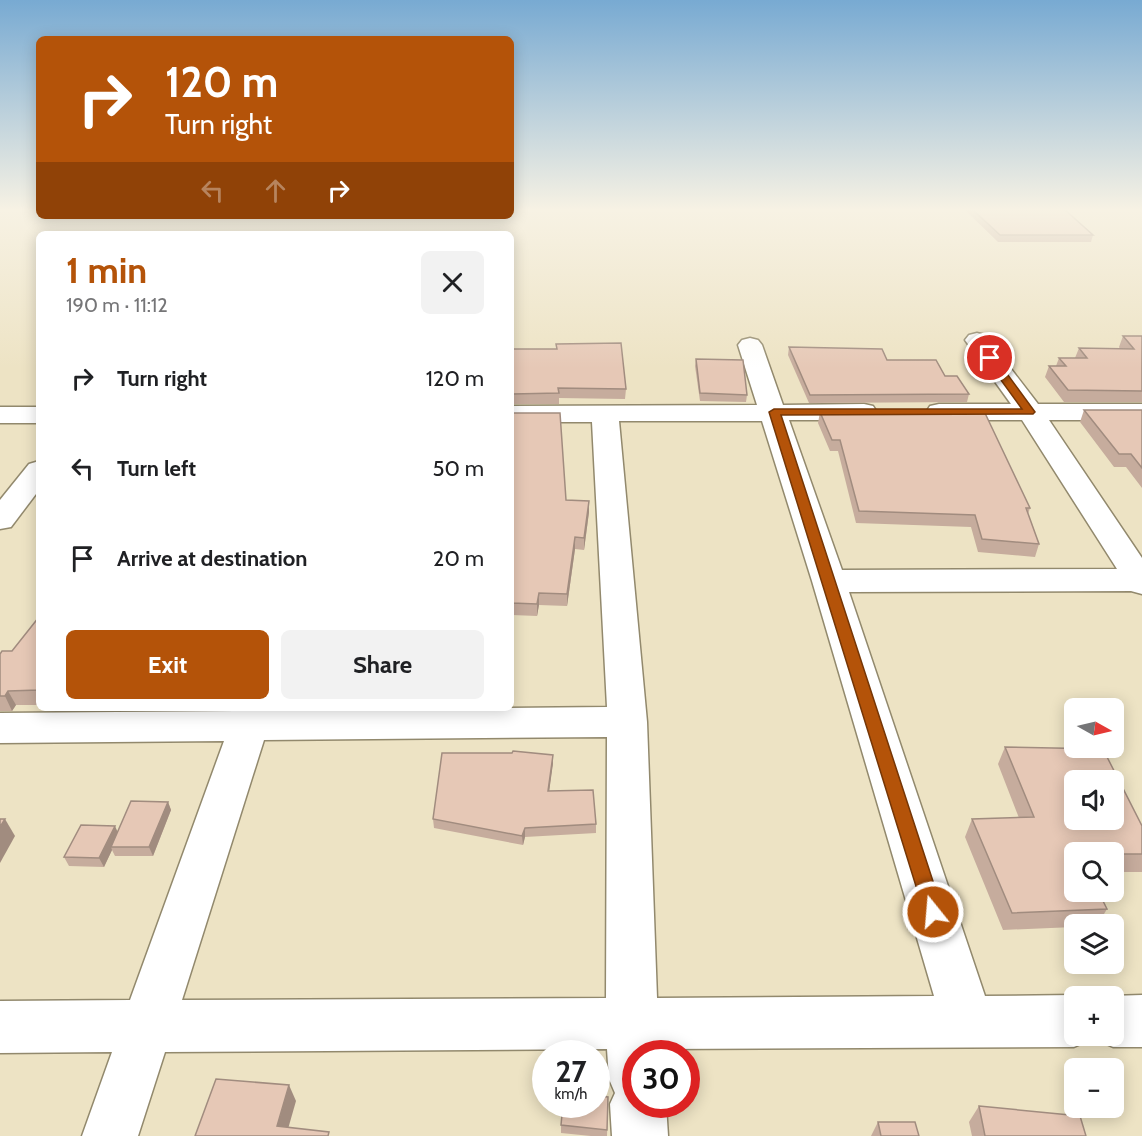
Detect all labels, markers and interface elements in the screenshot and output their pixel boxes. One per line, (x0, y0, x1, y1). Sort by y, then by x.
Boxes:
text: 120 m (165, 56, 278, 108)
icon: right (66, 60, 144, 138)
text: Turn right (165, 108, 272, 141)
icon: left (196, 174, 229, 207)
icon: ahead (259, 174, 292, 207)
icon: right (322, 174, 355, 207)
text: 1 min (66, 248, 147, 292)
button: close (421, 251, 484, 314)
text: 190 m · 11:12 (66, 293, 168, 317)
pin (964, 332, 1015, 383)
icon: arrive (973, 341, 1006, 374)
icon: right (66, 362, 99, 395)
text: Turn right (117, 365, 207, 392)
text: 120 m (426, 365, 484, 392)
icon: left (66, 452, 99, 485)
text: Turn left (117, 455, 196, 482)
text: 50 m (432, 455, 484, 482)
icon: arrive (66, 542, 99, 575)
text: Arrive at destination (117, 545, 307, 572)
text: 20 m (433, 545, 484, 572)
button: Exit (66, 630, 269, 699)
button: Share (281, 630, 484, 699)
north arrow (1064, 698, 1124, 758)
map controls (1064, 698, 1124, 1118)
button: sound (1064, 770, 1124, 830)
button: search (1064, 842, 1124, 902)
position arrow (901, 880, 965, 944)
button: layers (1064, 914, 1124, 974)
button: + (1064, 986, 1124, 1046)
speed limit sign: 30 (622, 1040, 700, 1118)
text: 27 (555, 1053, 587, 1090)
button: − (1064, 1058, 1124, 1118)
text: km/h (555, 1085, 587, 1103)

